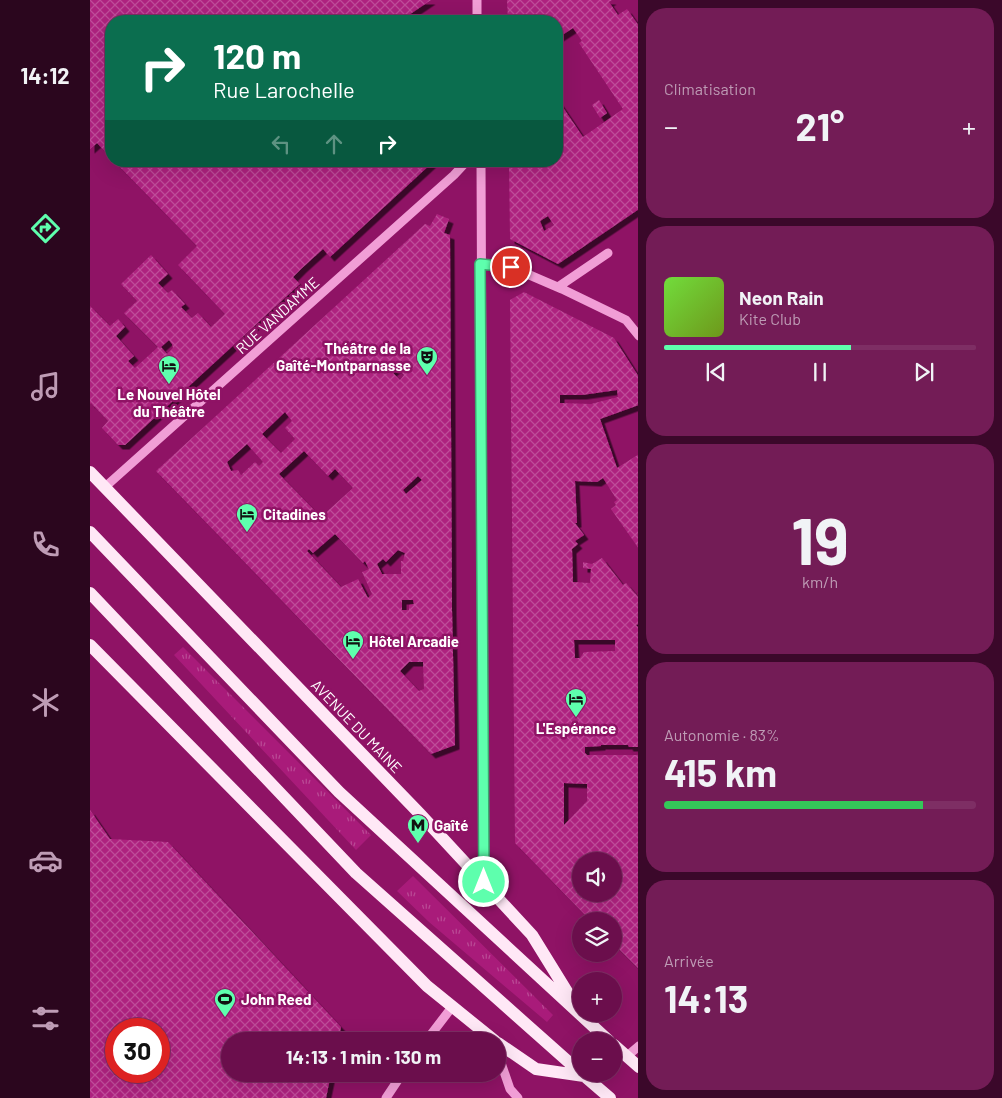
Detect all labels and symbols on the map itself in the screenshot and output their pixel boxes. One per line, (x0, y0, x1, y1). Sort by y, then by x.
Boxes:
pin (490, 246, 532, 288)
street label: RUE VANDAMME (232, 273, 322, 357)
place label: Théâtre de la Gaîté-Montparnasse (276, 339, 411, 374)
theatre icon: Théâtre de la Gaîté-Montparnasse (415, 345, 439, 376)
hotel icon: Le Nouvel Hôtel du Théâtre (157, 354, 181, 385)
place label: Le Nouvel Hôtel du Théâtre (117, 385, 221, 420)
hotel icon: Citadines (235, 502, 259, 533)
place label: Citadines (263, 505, 326, 523)
hotel icon: Hôtel Arcadie (341, 629, 365, 660)
place label: Hôtel Arcadie (369, 632, 459, 650)
street label: AVENUE DU MAINE (308, 676, 406, 776)
hotel icon: L'Espérance (564, 687, 588, 718)
place label: L'Espérance (536, 719, 616, 737)
metro station icon: Gaîté (406, 813, 430, 844)
place label: Gaîté (434, 816, 468, 834)
position arrow (457, 855, 509, 907)
sports icon: John Reed (213, 987, 237, 1018)
place label: John Reed (241, 990, 312, 1008)
speed limit sign: 30 (105, 1018, 170, 1083)

